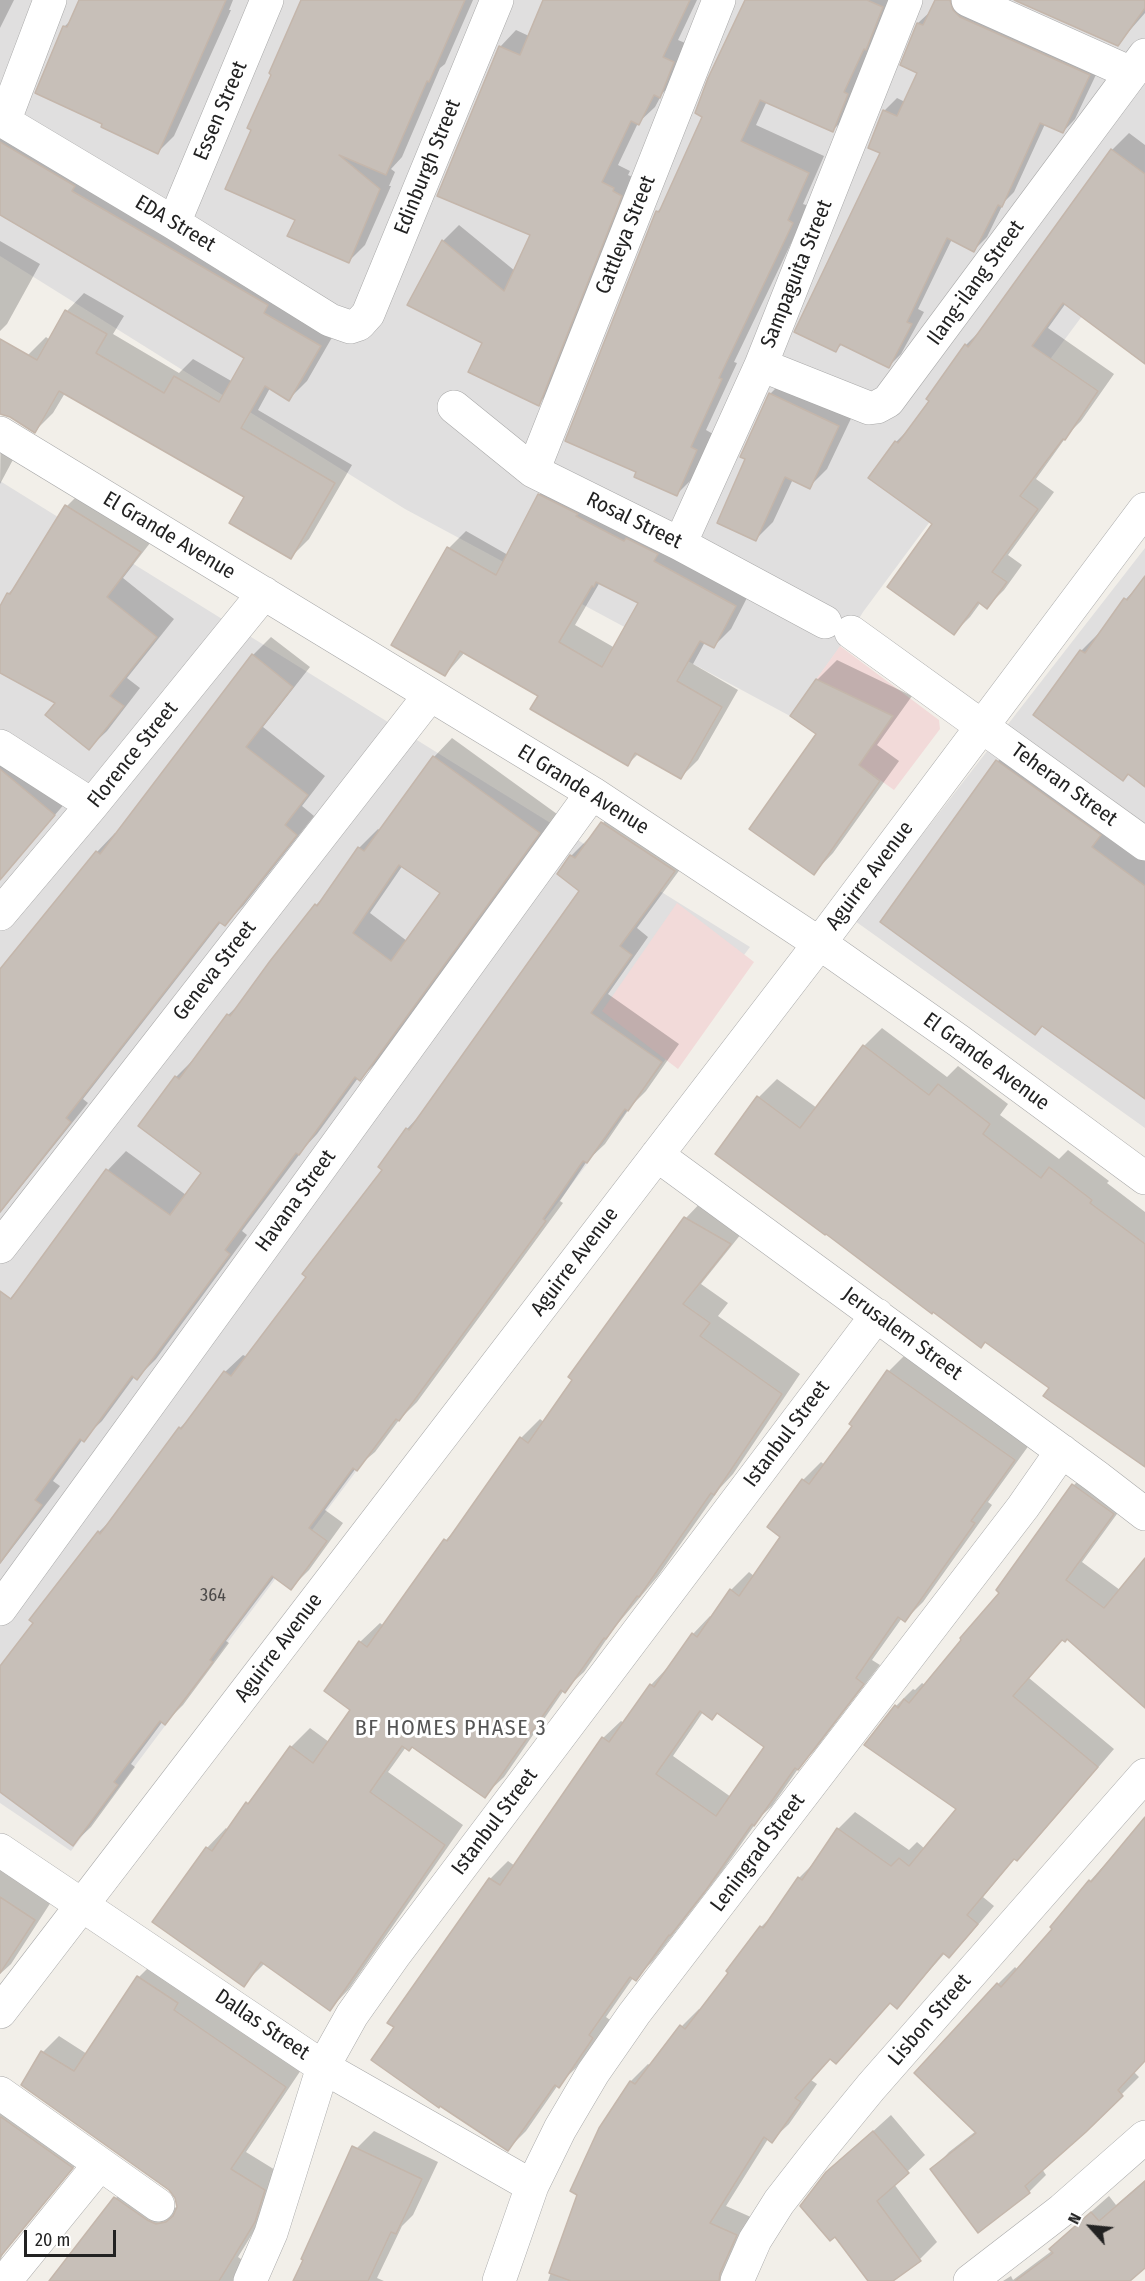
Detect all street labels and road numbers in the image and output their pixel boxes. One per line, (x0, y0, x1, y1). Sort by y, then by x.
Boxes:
street label: Essen Street (189, 58, 253, 164)
street label: Edinburgh Street (389, 96, 467, 238)
street label: Cattleya Street (591, 172, 661, 298)
street label: EDA Street (130, 190, 220, 258)
street label: Sampaguita Street (756, 196, 838, 352)
street label: Ilang-ilang Street (922, 216, 1030, 350)
street label: El Grande Avenue (98, 487, 240, 585)
street label: Rosal Street (582, 487, 686, 555)
street label: Florence Street (83, 697, 183, 813)
street label: Teheran Street (1006, 738, 1122, 832)
street label: El Grande Avenue (513, 740, 653, 840)
street label: Aguirre Avenue (821, 817, 919, 935)
street label: Geneva Street (168, 916, 262, 1026)
street label: El Grande Avenue (918, 1008, 1054, 1116)
street label: Havana Street (251, 1145, 341, 1257)
street label: Aguirre Avenue (526, 1203, 624, 1321)
street label: Jerusalem Street (837, 1282, 967, 1386)
street label: Istanbul Street (739, 1376, 835, 1492)
street label: Aguirre Avenue (230, 1589, 328, 1707)
street label: Istanbul Street (447, 1764, 543, 1880)
street label: Leningrad Street (705, 1789, 811, 1917)
street label: Lisbon Street (883, 1969, 977, 2071)
street label: Dallas Street (210, 1984, 314, 2066)

